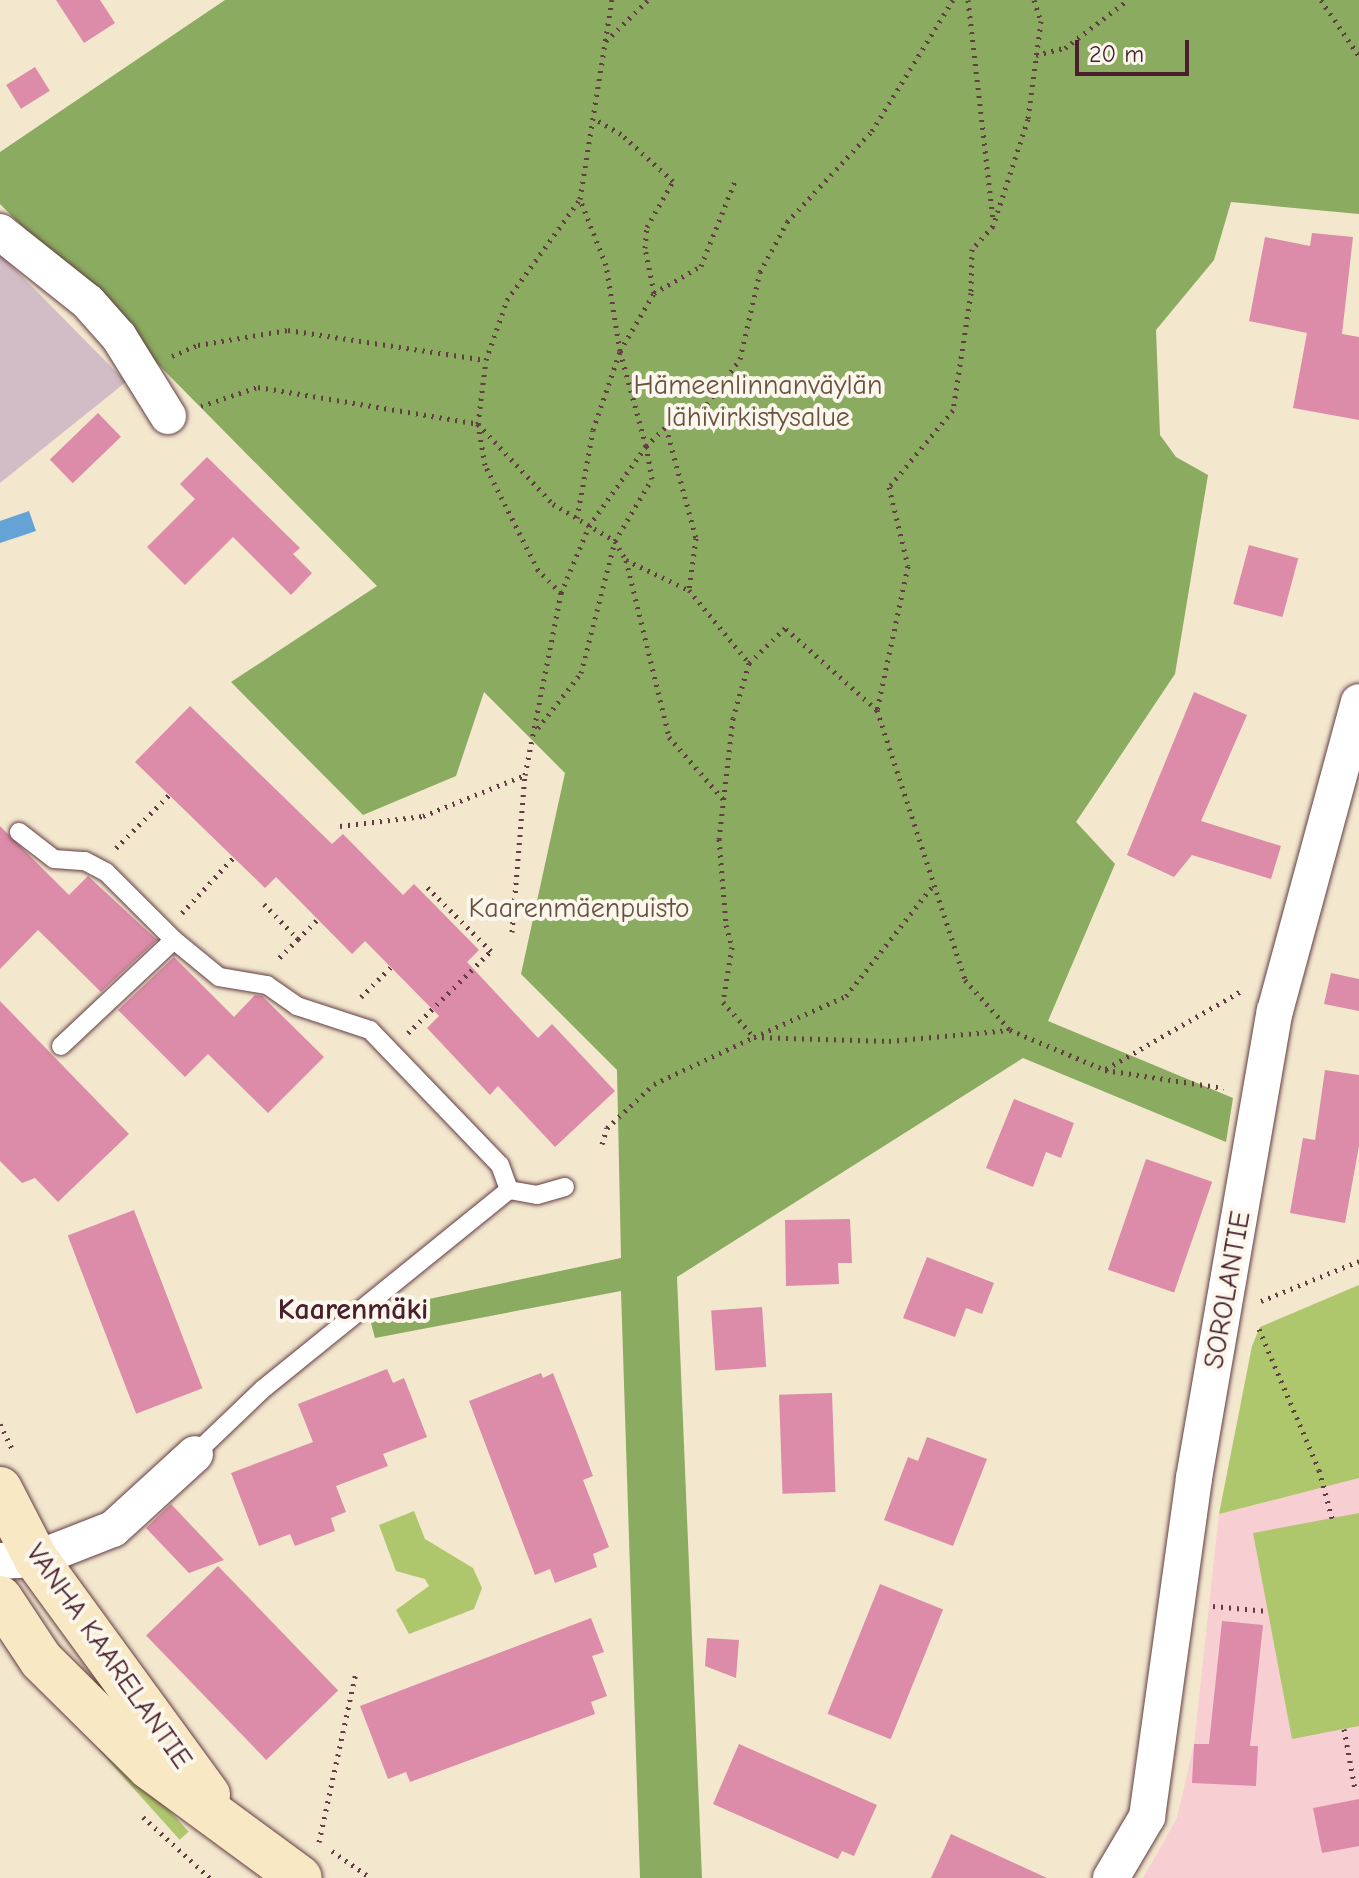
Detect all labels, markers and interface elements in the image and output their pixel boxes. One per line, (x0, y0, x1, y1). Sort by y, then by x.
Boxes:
scale bar (1079, 24, 1193, 74)
text: 20 m (1089, 40, 1144, 68)
park label: Hämeenlinnanväylän lähivirkistysalue (634, 368, 882, 434)
park label: Kaarenmäenpuisto (469, 891, 689, 925)
street label: SOROLANTIE (1197, 1209, 1257, 1371)
district label: Kaarenmäki (278, 1292, 428, 1328)
street label: VANHA KAARELANTIE (19, 1537, 199, 1775)

